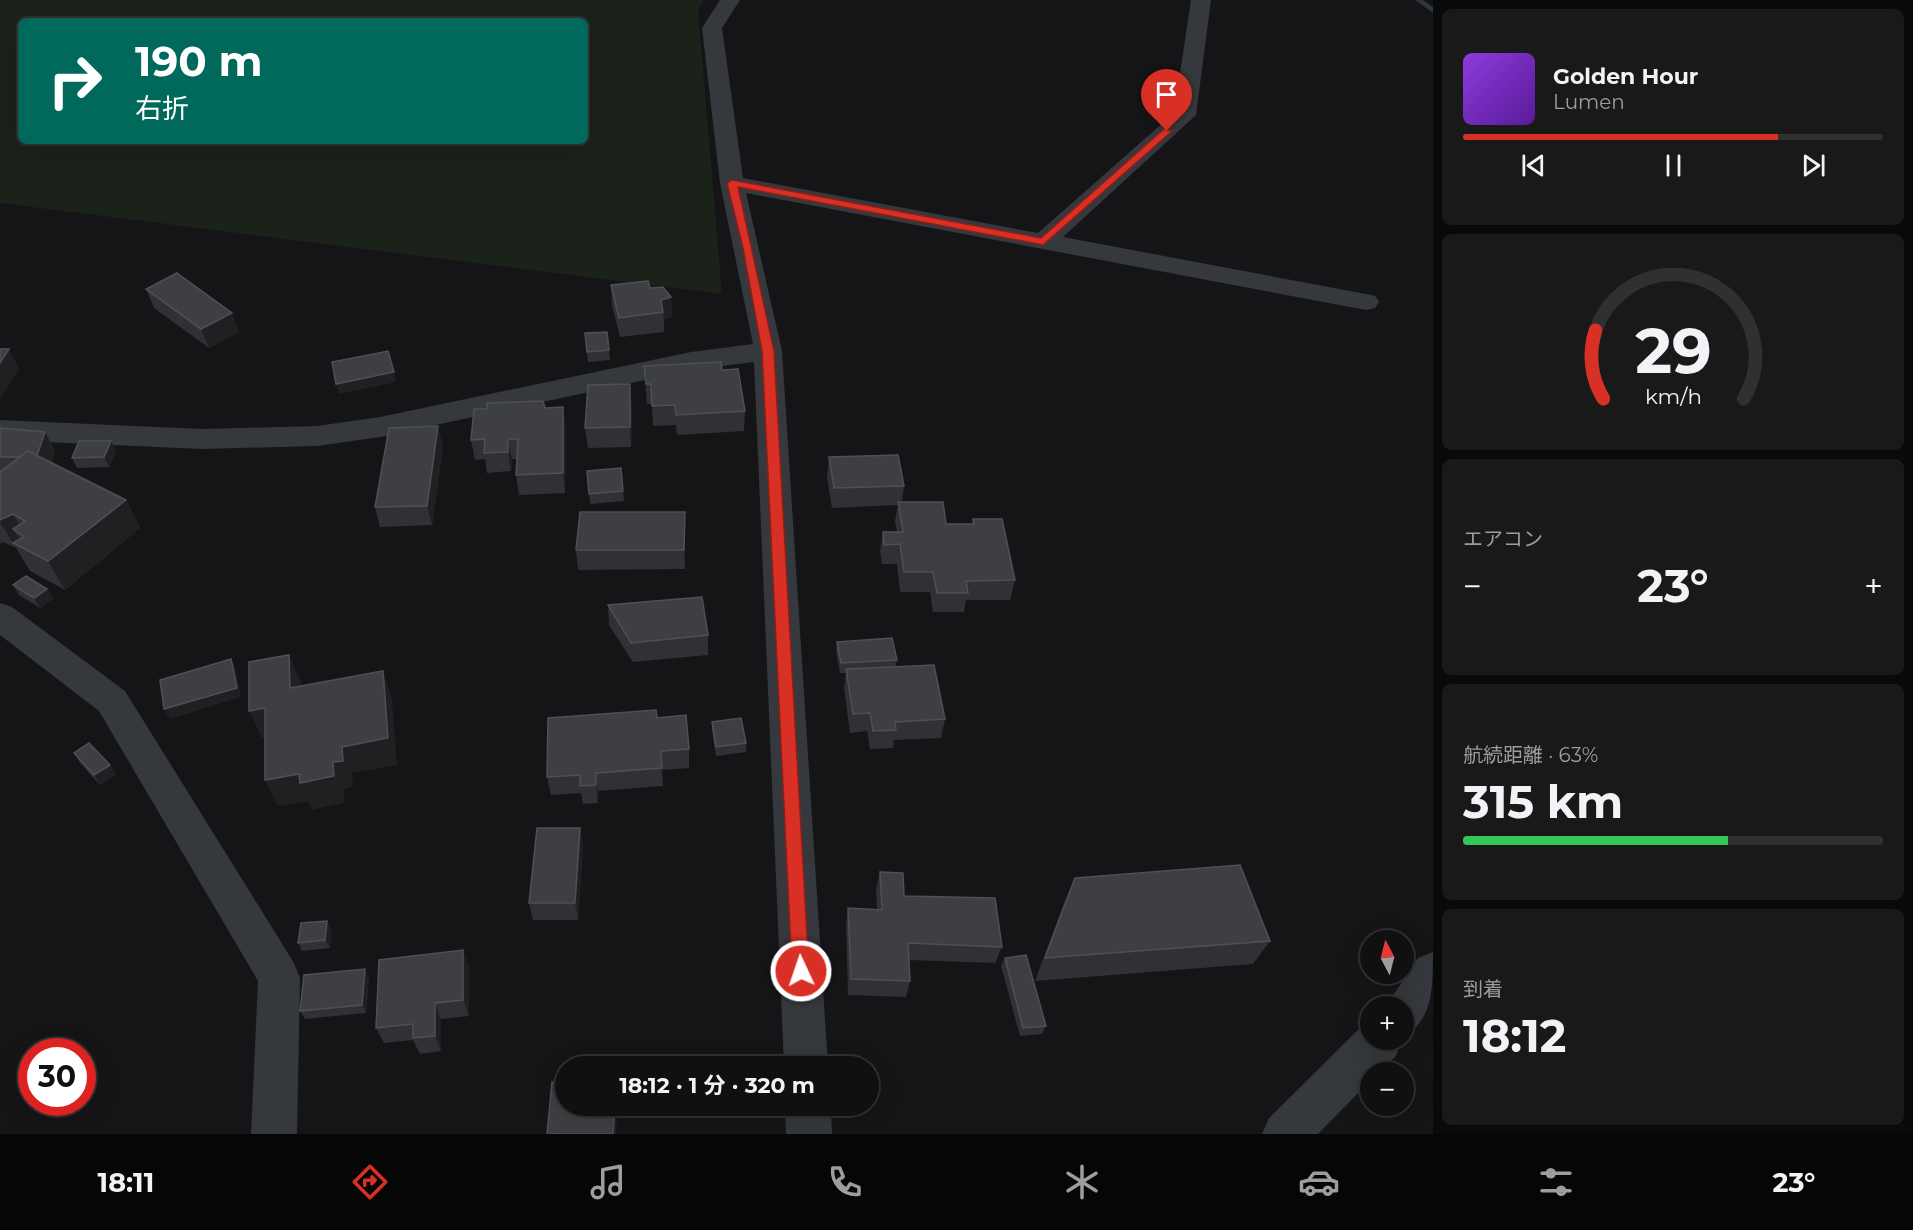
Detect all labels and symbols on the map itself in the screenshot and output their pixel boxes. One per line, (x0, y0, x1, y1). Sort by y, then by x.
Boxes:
pin (1141, 69, 1192, 131)
north arrow (1360, 930, 1414, 984)
position arrow (769, 939, 833, 1003)
speed limit sign: 30 (18, 1038, 96, 1116)

